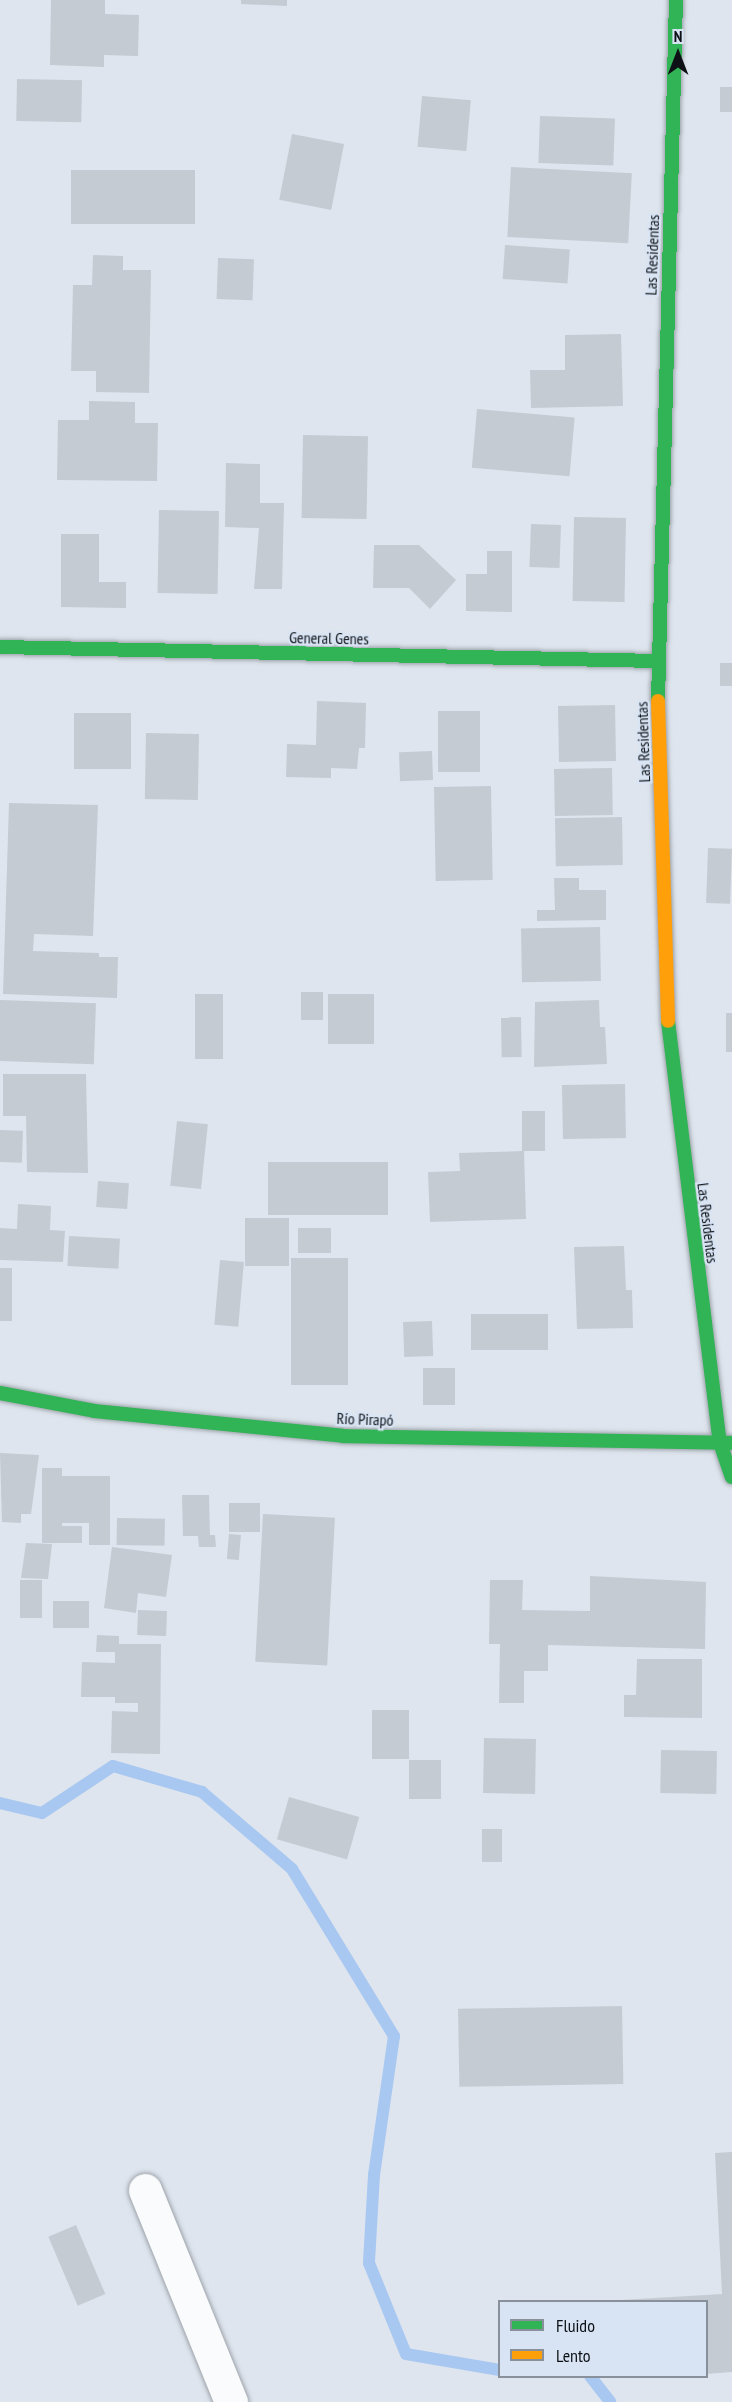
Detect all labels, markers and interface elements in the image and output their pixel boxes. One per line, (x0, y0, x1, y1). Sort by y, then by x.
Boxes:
north arrow (648, 24, 708, 84)
text: N (674, 26, 682, 46)
street label: Las Residentas (641, 214, 663, 296)
street label: General Genes (289, 628, 369, 648)
street label: Las Residentas (632, 701, 654, 783)
street label: Las Residentas (694, 1182, 722, 1264)
street label: Río Pirapó (336, 1408, 394, 1430)
legend (498, 2300, 708, 2378)
text: Fluido (556, 2314, 595, 2337)
text: Lento (556, 2344, 591, 2367)

